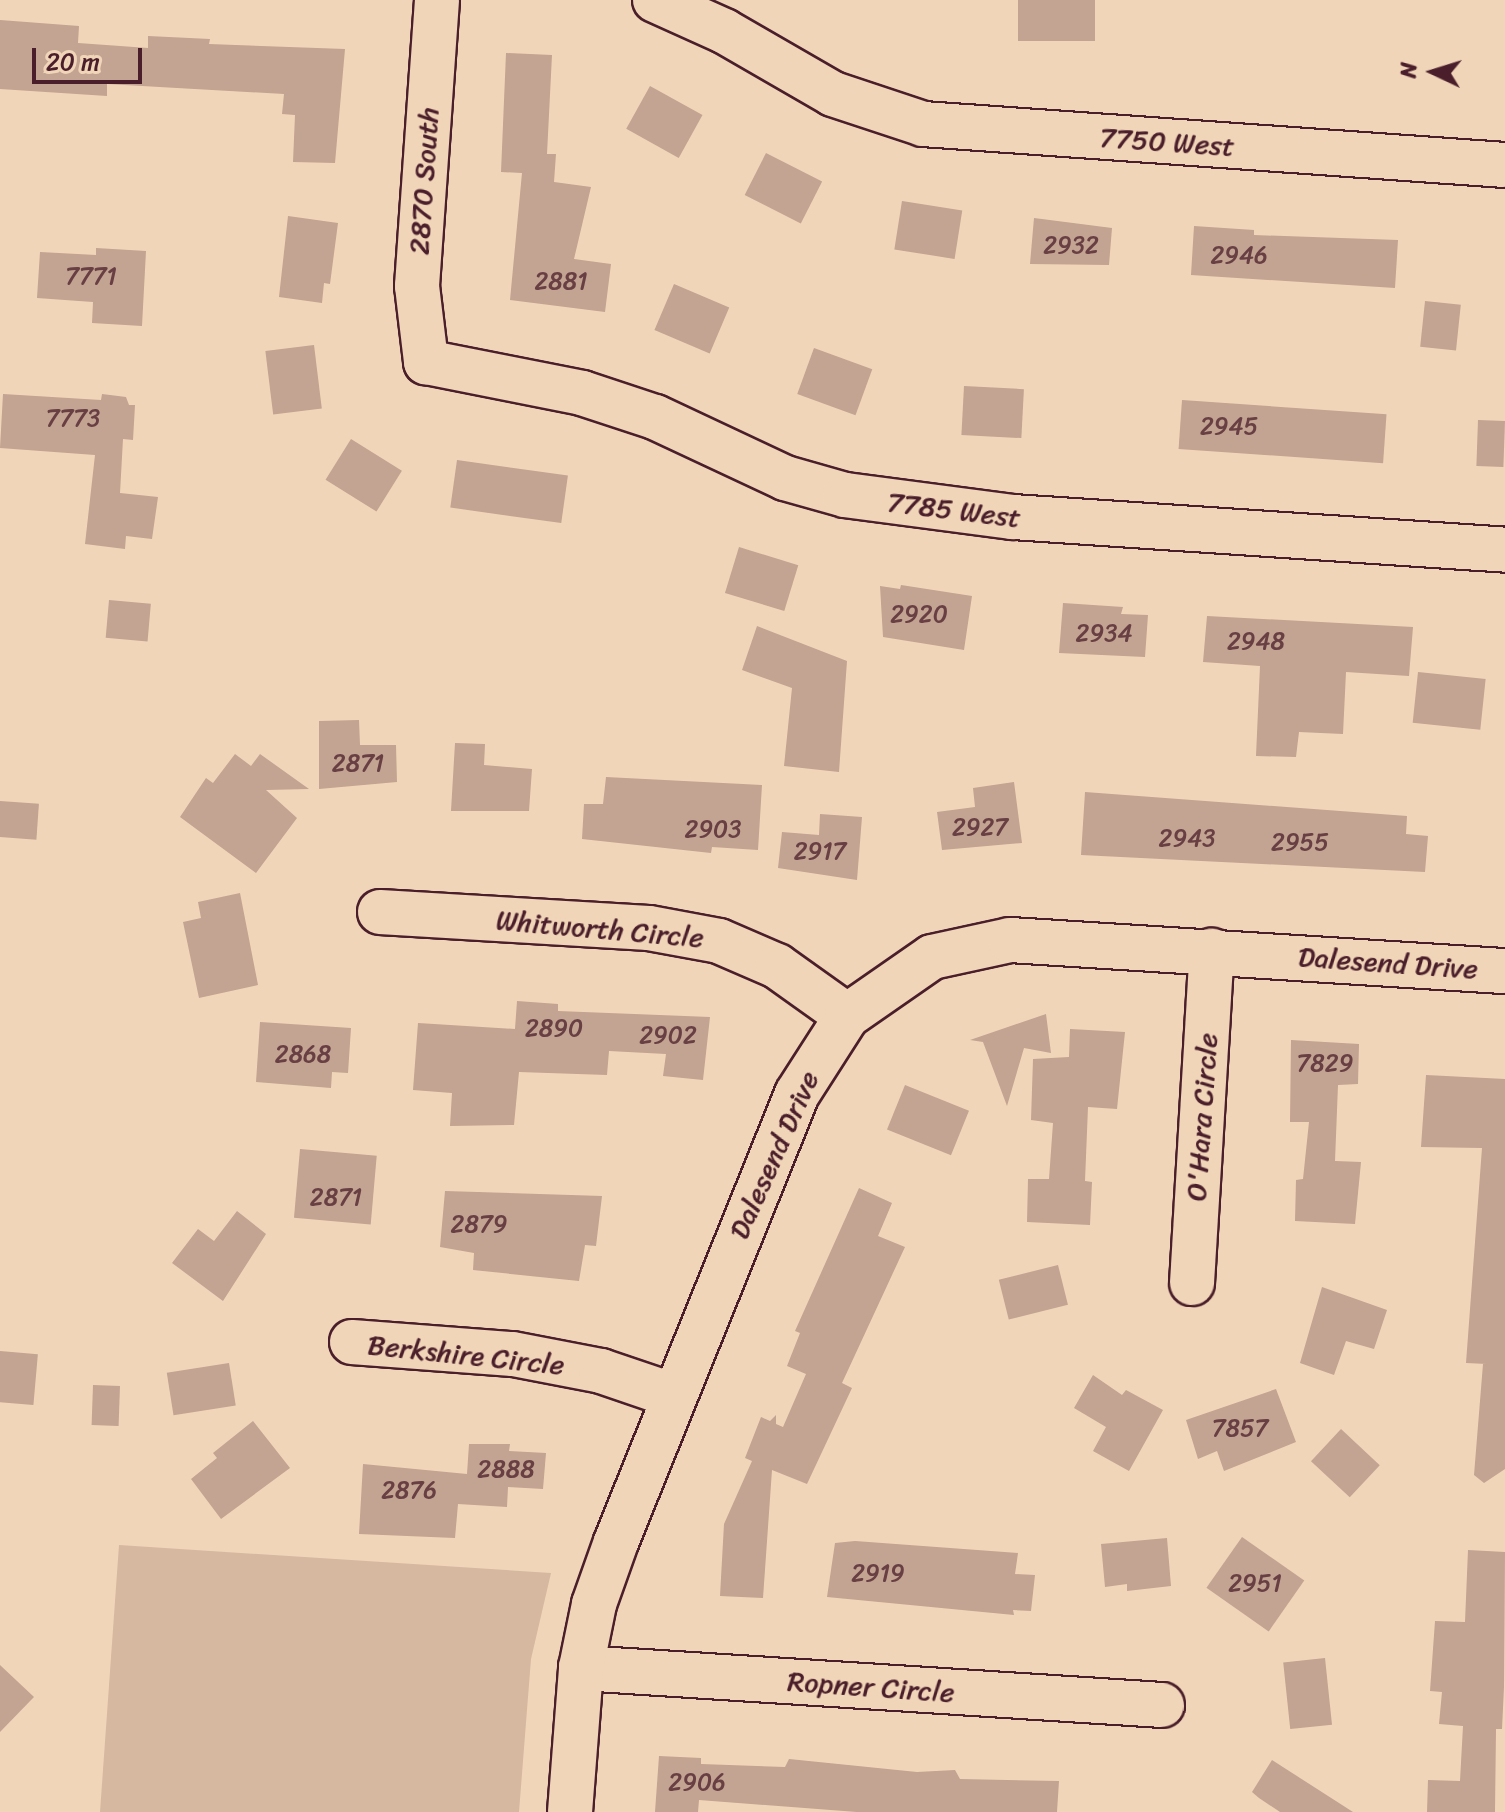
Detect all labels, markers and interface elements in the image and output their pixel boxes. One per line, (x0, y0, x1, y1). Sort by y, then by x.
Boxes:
scale bar (36, 32, 146, 82)
north arrow (1393, 32, 1473, 112)
text: 20 m (46, 41, 100, 83)
text: N (1389, 61, 1429, 79)
street label: 2870 South (402, 106, 446, 256)
street label: 7750 West (1098, 121, 1236, 163)
house number: 2932 (1043, 232, 1099, 260)
house number: 2946 (1210, 242, 1268, 270)
house number: 7771 (65, 263, 117, 291)
house number: 2881 (534, 268, 588, 296)
house number: 7773 (46, 405, 100, 433)
house number: 2945 (1200, 413, 1258, 441)
street label: 7785 West (885, 485, 1023, 535)
house number: 2920 (890, 601, 948, 629)
house number: 2934 (1076, 620, 1132, 648)
house number: 2948 (1227, 628, 1285, 656)
house number: 2871 (332, 750, 384, 778)
house number: 2927 (952, 814, 1008, 842)
house number: 2903 (685, 816, 741, 844)
house number: 2943 (1159, 825, 1215, 853)
house number: 2955 (1271, 829, 1329, 857)
house number: 2917 (794, 838, 846, 866)
street label: Whitworth Circle (495, 903, 705, 955)
street label: Dalesend Drive (1297, 940, 1479, 986)
house number: 2890 (525, 1015, 583, 1043)
house number: 2902 (639, 1022, 697, 1050)
street label: O'Hara Circle (1179, 1032, 1225, 1202)
house number: 2868 (275, 1041, 331, 1069)
house number: 7829 (1297, 1050, 1353, 1078)
street label: Dalesend Drive (722, 1066, 826, 1244)
house number: 2871 (310, 1184, 362, 1212)
house number: 2879 (451, 1211, 507, 1239)
street label: Berkshire Circle (366, 1328, 566, 1382)
house number: 7857 (1212, 1415, 1268, 1443)
house number: 2888 (477, 1456, 535, 1484)
house number: 2876 (381, 1477, 437, 1505)
house number: 2919 (851, 1560, 905, 1588)
house number: 2951 (1228, 1570, 1282, 1598)
street label: Ropner Circle (786, 1664, 956, 1710)
house number: 2906 (668, 1769, 726, 1797)

